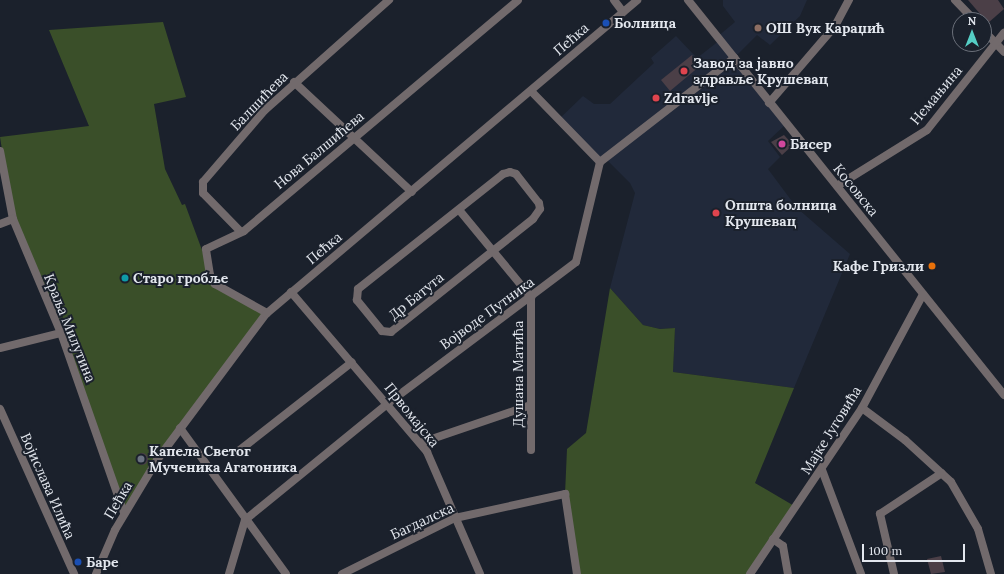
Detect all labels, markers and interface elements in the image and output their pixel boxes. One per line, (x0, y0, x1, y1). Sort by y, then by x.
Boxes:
north arrow (952, 12, 992, 52)
text: N (968, 14, 976, 28)
place label: Болница (614, 15, 676, 31)
marker: Болница (601, 18, 611, 28)
street label: Пећка (550, 19, 592, 59)
place label: ОШ Вук Караџић (766, 20, 885, 36)
marker: ОШ Вук Караџић (753, 23, 763, 33)
place label: Завод за јавно здравље Крушевац (693, 55, 828, 88)
street label: Немањина (907, 62, 965, 128)
marker: Завод за јавно здравље Крушевац (678, 65, 690, 77)
street label: Балшићева (227, 68, 291, 134)
place label: Zdravlje (664, 90, 718, 106)
marker: Zdravlje (651, 93, 661, 103)
street label: Нова Балшићева (271, 108, 367, 192)
place label: Бисер (790, 136, 832, 152)
marker: Бисер (777, 139, 787, 149)
street label: Косовска (830, 160, 882, 220)
place label: Општа болница Крушевац (725, 197, 837, 230)
marker: Општа болница Крушевац (710, 207, 722, 219)
street label: Пећка (303, 228, 345, 268)
place label: Кафе Гризли (833, 258, 924, 274)
marker: Кафе Гризли (927, 261, 937, 271)
street label: Др Батута (385, 269, 447, 323)
place label: Старо гробље (133, 270, 228, 286)
street label: Краља Милутина (41, 271, 99, 385)
marker: Старо гробље (120, 273, 130, 283)
street label: Војводе Путника (437, 273, 537, 353)
street label: Душана Матића (510, 321, 526, 427)
street label: Првомајска (381, 379, 443, 451)
street label: Мајке Југовића (797, 383, 865, 477)
street label: Војислава Илића (17, 430, 79, 542)
place label: Капела Светог Мученика Агатоника (149, 443, 297, 476)
marker: Капела Светог Мученика Агатоника (136, 454, 146, 464)
street label: Пећка (100, 478, 136, 522)
street label: Багдалска (388, 499, 456, 543)
scale bar (864, 536, 967, 562)
text: 100 m (869, 543, 902, 558)
place label: Баре (86, 554, 119, 570)
marker: Баре (73, 557, 83, 567)

